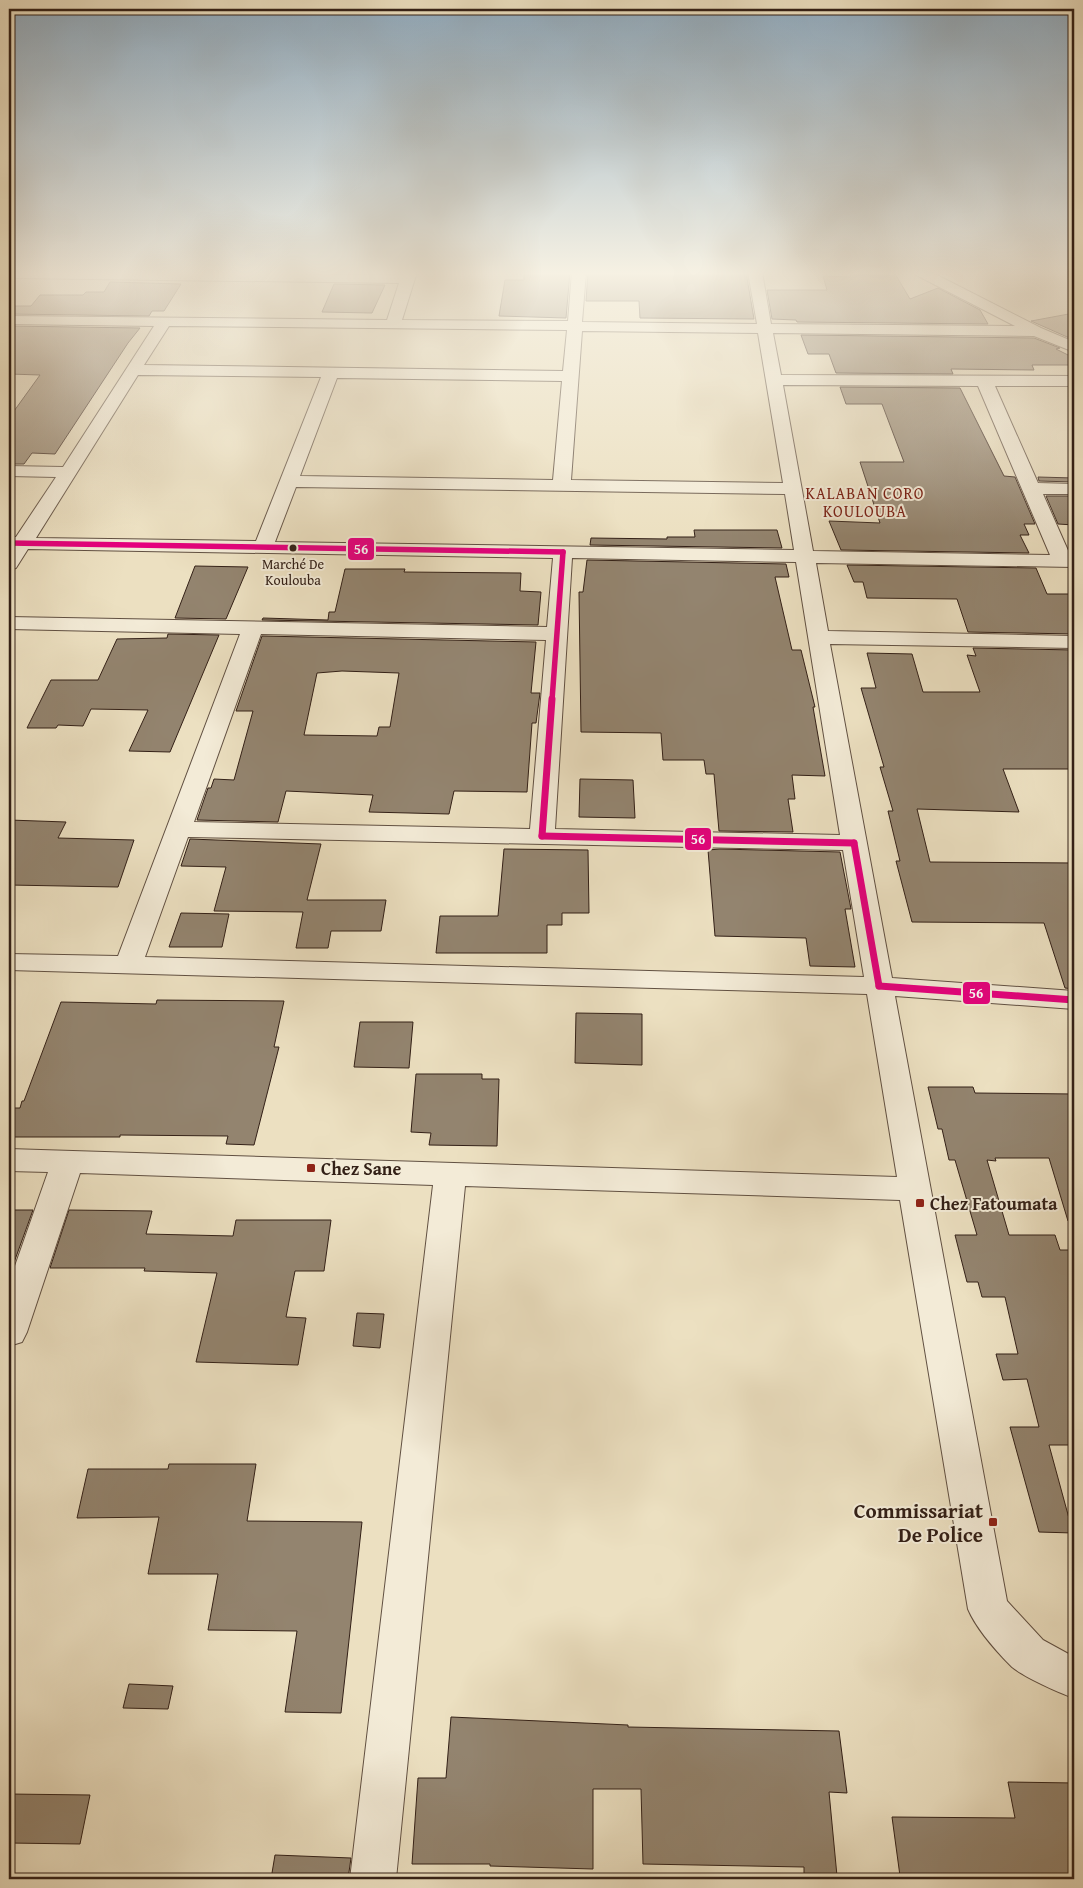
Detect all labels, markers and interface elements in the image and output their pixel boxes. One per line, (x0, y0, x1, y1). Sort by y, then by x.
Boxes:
district label: KALABAN CORO KOULOUBA (806, 481, 924, 523)
line badge: 56 (347, 537, 375, 561)
text: 56 (354, 539, 368, 559)
marker: Marché De Koulouba (288, 543, 298, 553)
place label: Marché De Koulouba (262, 554, 325, 590)
line badge: 56 (684, 827, 712, 851)
text: 56 (691, 829, 705, 849)
line badge: 56 (962, 981, 991, 1005)
text: 56 (969, 983, 983, 1003)
place label: Chez Sane (321, 1155, 402, 1182)
marker: Chez Sane (305, 1162, 317, 1174)
place label: Chez Fatoumata (930, 1190, 1058, 1217)
marker: Chez Fatoumata (914, 1197, 926, 1209)
place label: Commissariat De Police (854, 1495, 983, 1550)
marker: Commissariat De Police (987, 1516, 999, 1528)

